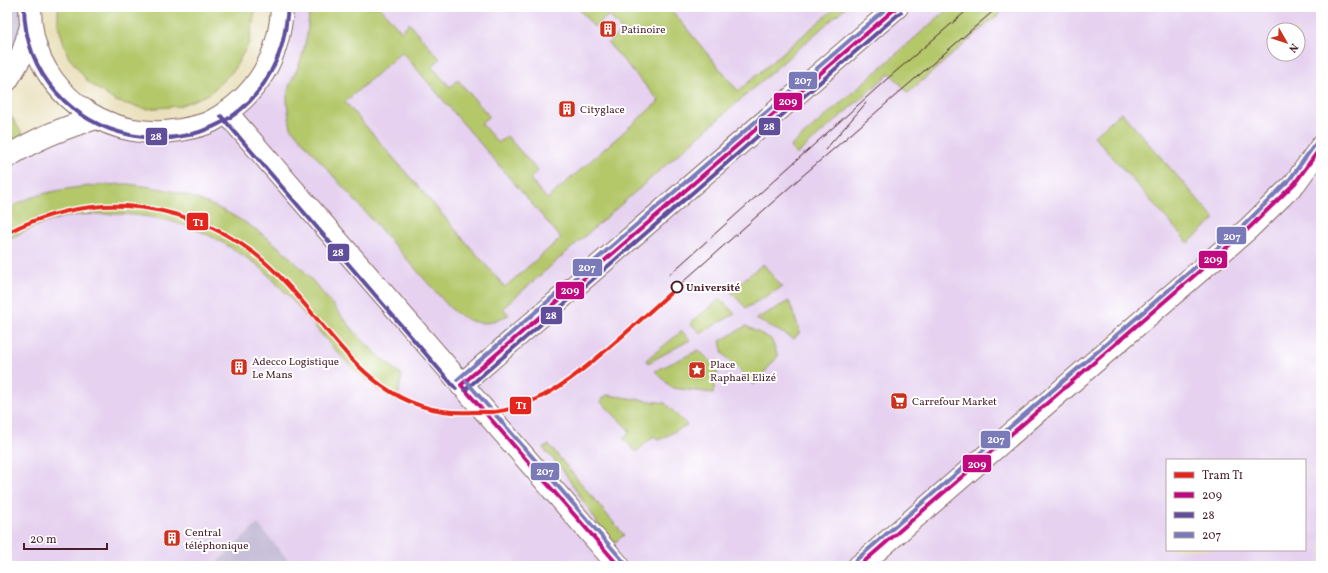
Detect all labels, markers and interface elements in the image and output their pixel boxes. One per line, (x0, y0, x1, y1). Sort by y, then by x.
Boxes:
building icon: Patinoire (598, 19, 618, 39)
north arrow (1266, 22, 1306, 62)
place label: Patinoire (621, 23, 665, 38)
text: N (1284, 40, 1301, 55)
line badge: 207 (788, 71, 818, 90)
text: 207 (794, 74, 812, 89)
line badge: 209 (773, 92, 803, 111)
text: 209 (779, 95, 797, 110)
building icon: Cityglace (557, 99, 577, 119)
place label: Cityglace (580, 103, 625, 118)
line badge: 28 (758, 117, 781, 136)
text: 28 (763, 120, 775, 135)
line badge: 28 (145, 127, 168, 146)
text: 28 (150, 130, 162, 145)
line badge: T1 (186, 212, 209, 231)
text: T1 (192, 216, 204, 231)
line badge: 207 (1216, 226, 1247, 245)
text: 207 (1223, 230, 1241, 245)
line badge: 28 (327, 243, 350, 262)
text: 28 (332, 246, 344, 261)
line badge: 209 (1198, 250, 1228, 269)
text: 209 (1204, 253, 1222, 268)
line badge: 207 (572, 258, 603, 277)
text: 207 (578, 261, 596, 276)
marker: Université (670, 280, 684, 294)
line badge: 209 (555, 281, 585, 300)
place label: Université (686, 281, 740, 296)
text: 209 (561, 284, 579, 299)
line badge: 28 (540, 306, 563, 325)
text: 28 (545, 309, 557, 324)
place label: Adecco Logistique Le Mans (252, 355, 339, 383)
building icon: Adecco Logistique Le Mans (229, 357, 249, 377)
place label: Place Raphaël Elizé (710, 358, 776, 386)
place icon: Place Raphaël Elizé (687, 360, 707, 380)
supermarket icon: Carrefour Market (889, 391, 909, 411)
place label: Carrefour Market (912, 395, 997, 410)
line badge: T1 (509, 396, 532, 415)
text: T1 (515, 399, 527, 414)
line badge: 207 (980, 430, 1011, 449)
text: 207 (987, 433, 1005, 448)
line badge: 209 (962, 454, 992, 473)
text: 209 (968, 458, 986, 473)
legend (1166, 459, 1306, 551)
line badge: 207 (530, 462, 560, 481)
text: 207 (536, 465, 554, 480)
text: Tram T1 (1202, 468, 1243, 484)
text: 209 (1202, 488, 1222, 504)
text: 28 (1202, 508, 1215, 524)
scale bar (24, 525, 107, 551)
place label: Central téléphonique (185, 526, 248, 554)
building icon: Central téléphonique (162, 528, 182, 548)
text: 207 (1202, 528, 1222, 544)
text: 20 m (30, 532, 57, 548)

